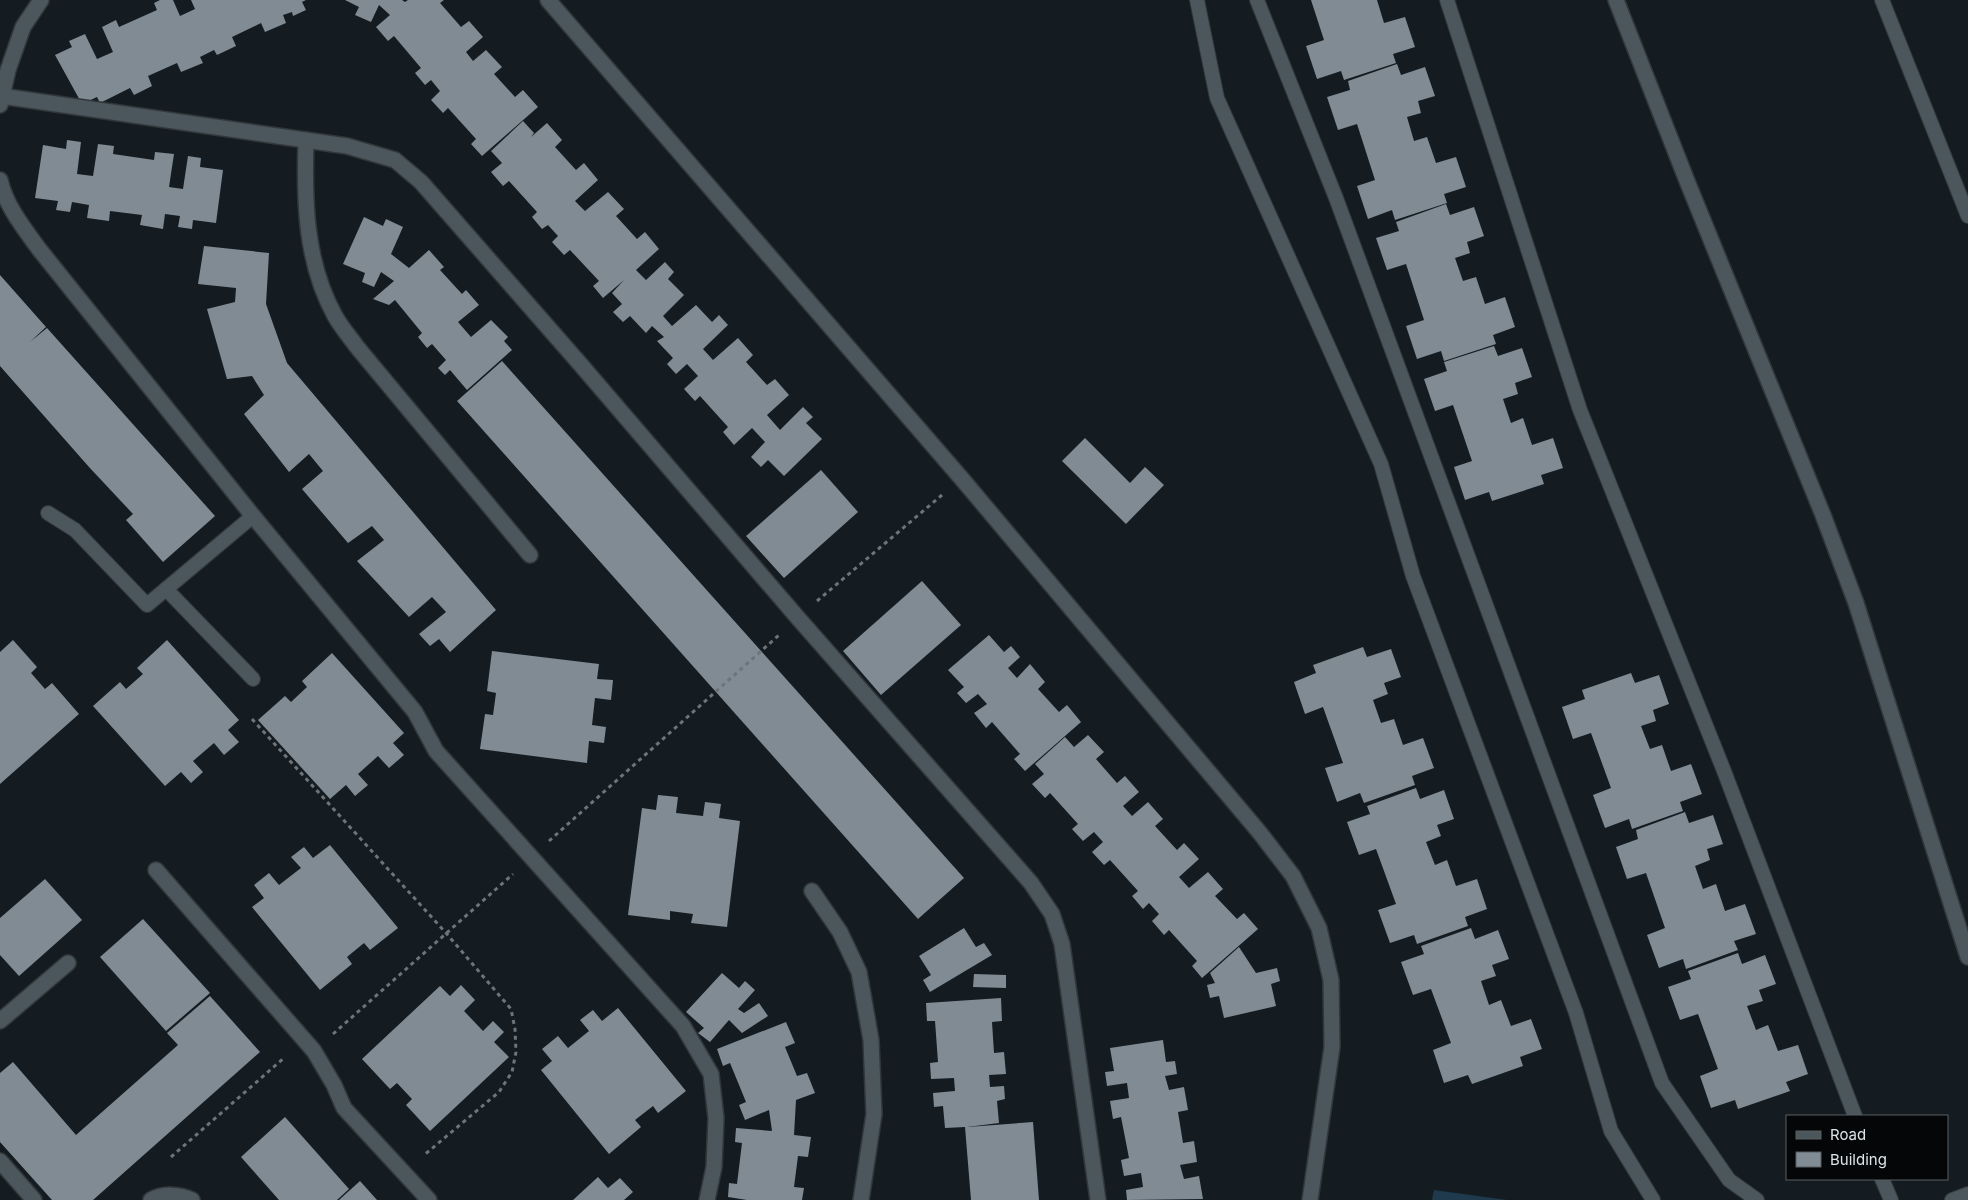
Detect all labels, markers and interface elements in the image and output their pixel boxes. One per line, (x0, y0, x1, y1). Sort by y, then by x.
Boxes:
legend (1786, 1115, 1948, 1180)
text: Road (1830, 1125, 1866, 1144)
text: Building (1830, 1150, 1887, 1169)

